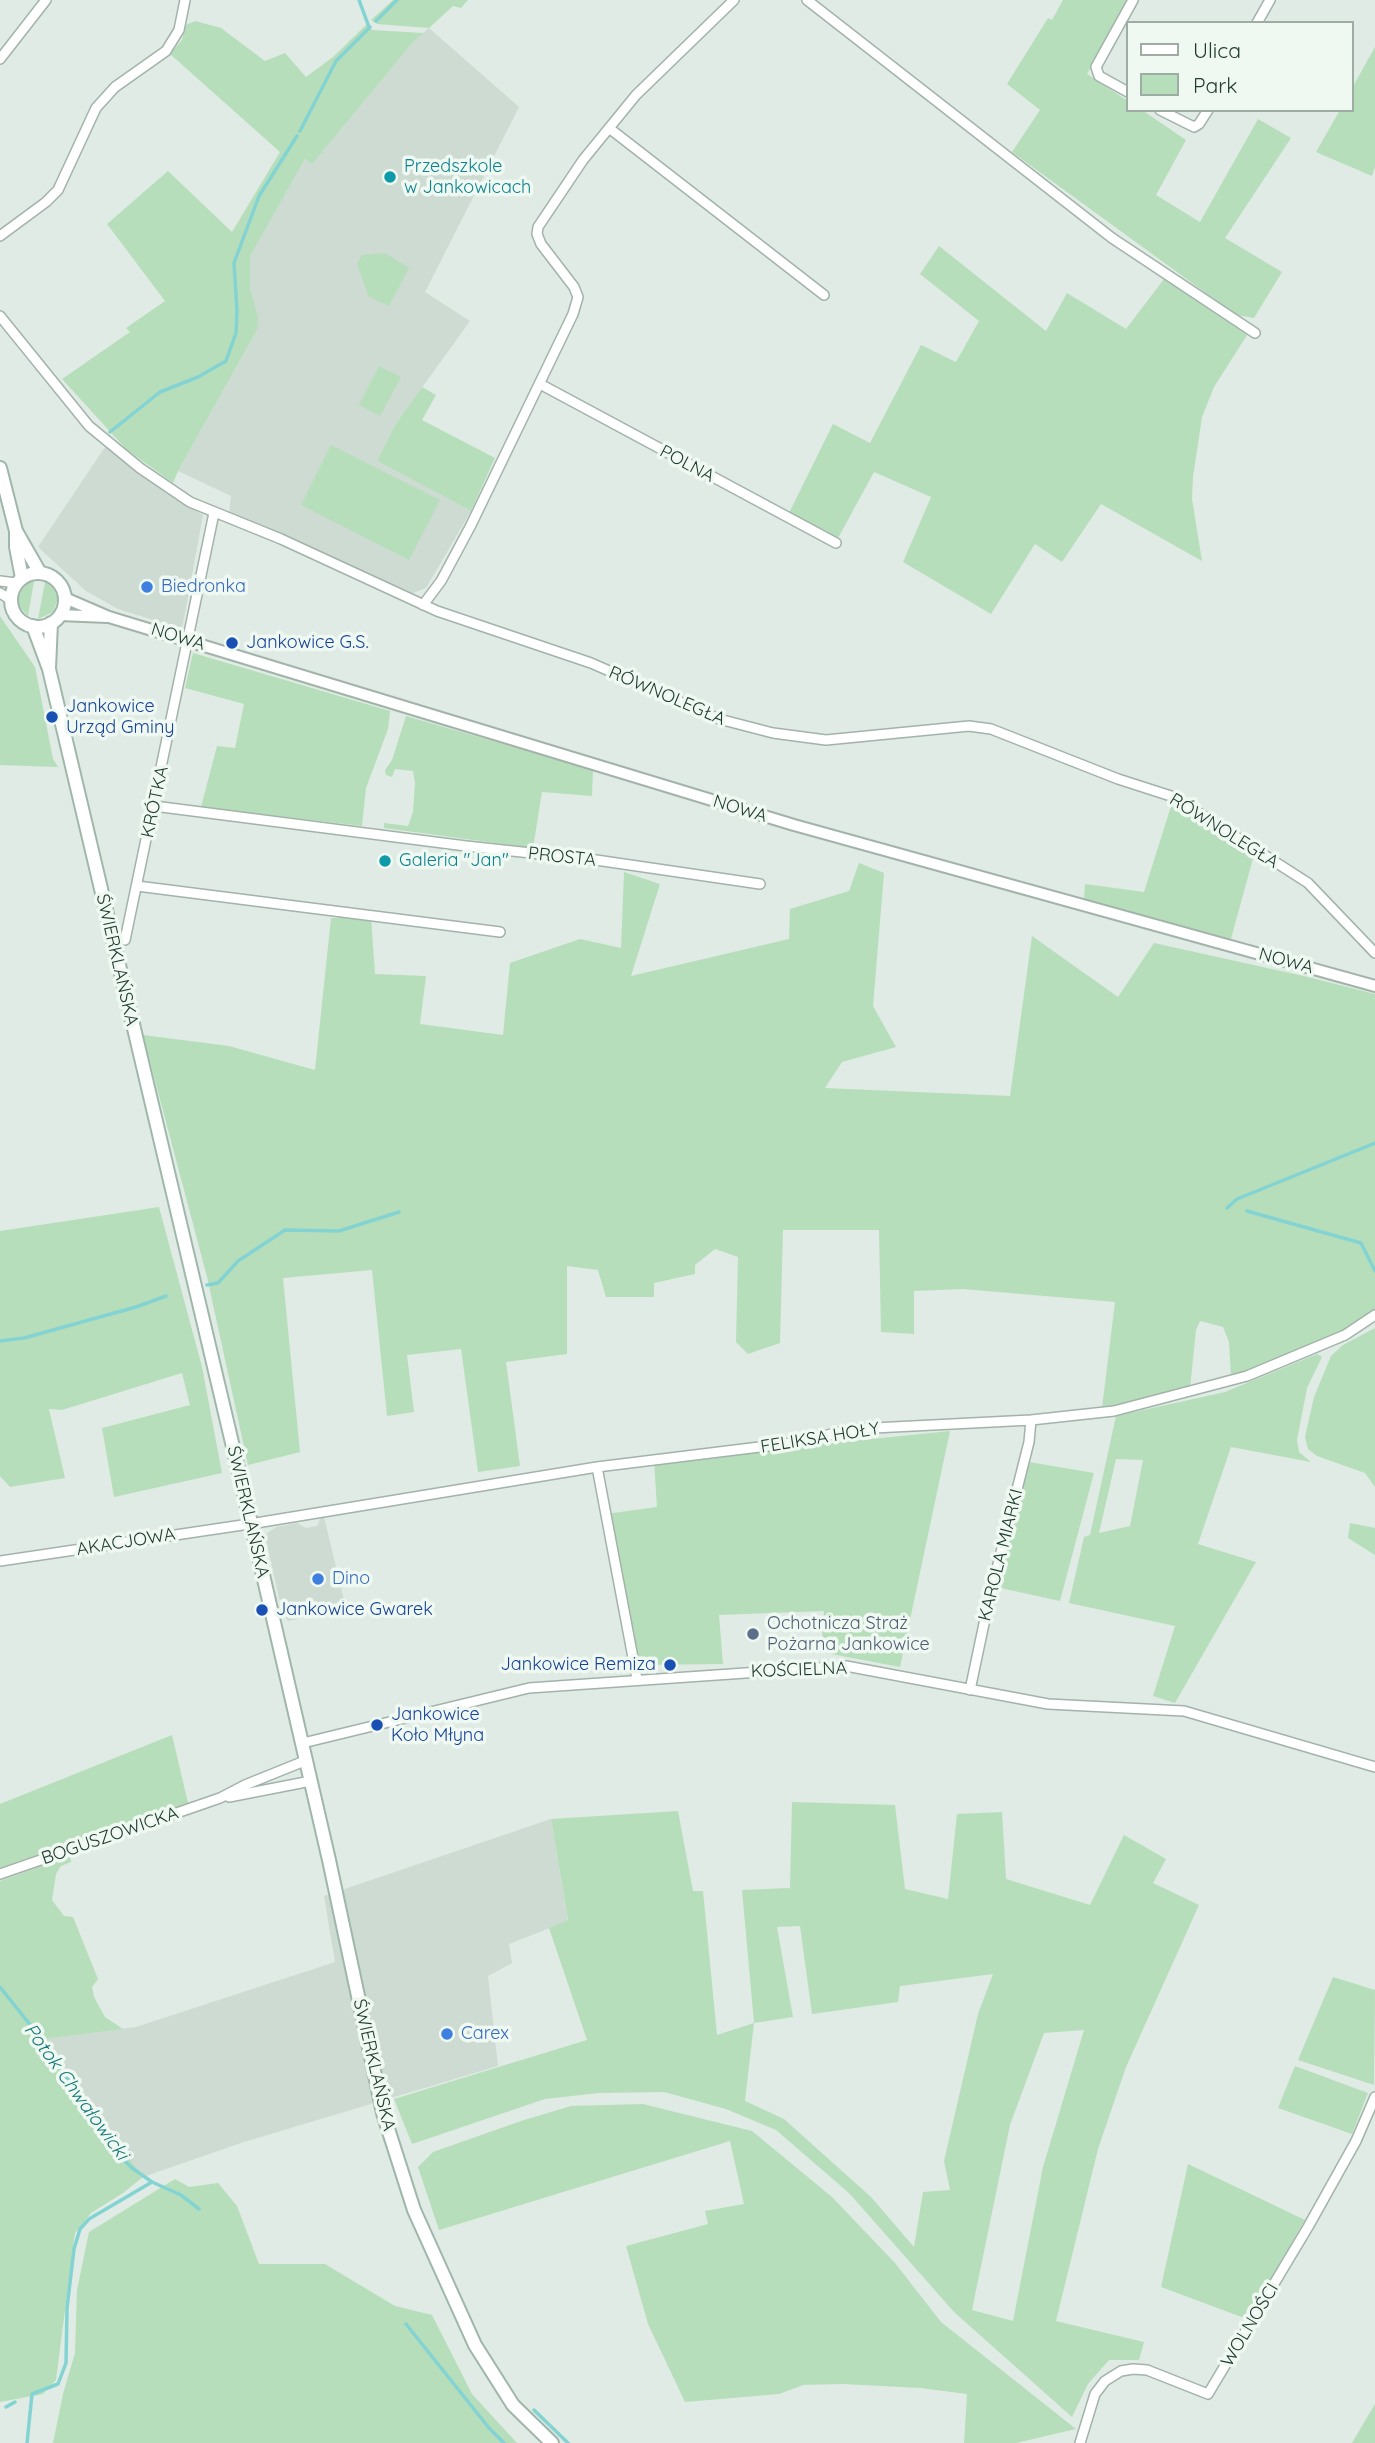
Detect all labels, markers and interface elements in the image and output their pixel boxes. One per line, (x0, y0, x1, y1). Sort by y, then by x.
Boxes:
legend (1126, 21, 1354, 112)
text: Ulica (1193, 37, 1241, 63)
text: Park (1193, 72, 1237, 98)
place label: Przedszkole w Jankowicach (404, 156, 531, 198)
marker: Przedszkole w Jankowicach (382, 169, 398, 185)
street label: POLNA (656, 441, 718, 487)
place label: Biedronka (161, 576, 246, 598)
marker: Biedronka (139, 579, 155, 595)
street label: NOWA (148, 619, 208, 655)
place label: Jankowice G.S. (246, 632, 369, 654)
marker: Jankowice G.S. (224, 635, 240, 651)
street label: RÓWNOLEGŁA (605, 662, 729, 730)
place label: Jankowice Urząd Gminy (66, 696, 174, 738)
marker: Jankowice Urząd Gminy (44, 709, 60, 725)
street label: KRÓTKA (137, 764, 173, 840)
street label: RÓWNOLEGŁA (1165, 789, 1283, 873)
street label: NOWA (710, 791, 770, 827)
street label: PROSTA (527, 843, 597, 871)
place label: Galeria "Jan" (399, 850, 509, 872)
marker: Galeria "Jan" (377, 853, 393, 869)
street label: ŚWIERKLAŃSKA (91, 892, 143, 1028)
street label: NOWA (1256, 943, 1316, 979)
street label: FELIKSA HOŁY (759, 1418, 881, 1458)
street label: ŚWIERKLAŃSKA (222, 1444, 274, 1580)
street label: KAROLA MIARKI (974, 1487, 1028, 1623)
street label: AKACJOWA (75, 1524, 177, 1560)
place label: Dino (332, 1568, 370, 1590)
marker: Dino (310, 1571, 326, 1587)
place label: Jankowice Gwarek (276, 1599, 433, 1621)
marker: Jankowice Gwarek (254, 1602, 270, 1618)
place label: Ochotnicza Straż Pożarna Jankowice (767, 1613, 930, 1656)
marker: Ochotnicza Straż Pożarna Jankowice (745, 1626, 761, 1642)
place label: Jankowice Remiza (501, 1654, 656, 1676)
marker: Jankowice Remiza (662, 1657, 678, 1673)
street label: KOŚCIELNA (750, 1658, 848, 1682)
place label: Jankowice Koło Młyna (391, 1704, 484, 1746)
marker: Jankowice Koło Młyna (369, 1717, 385, 1733)
street label: BOGUSZOWICKA (39, 1802, 181, 1870)
street label: ŚWIERKLAŃSKA (348, 1997, 400, 2133)
water label: Potok Chwałowicki (19, 2019, 133, 2165)
place label: Carex (461, 2023, 509, 2045)
marker: Carex (439, 2026, 455, 2042)
street label: WOLNOŚCI (1217, 2279, 1283, 2371)

